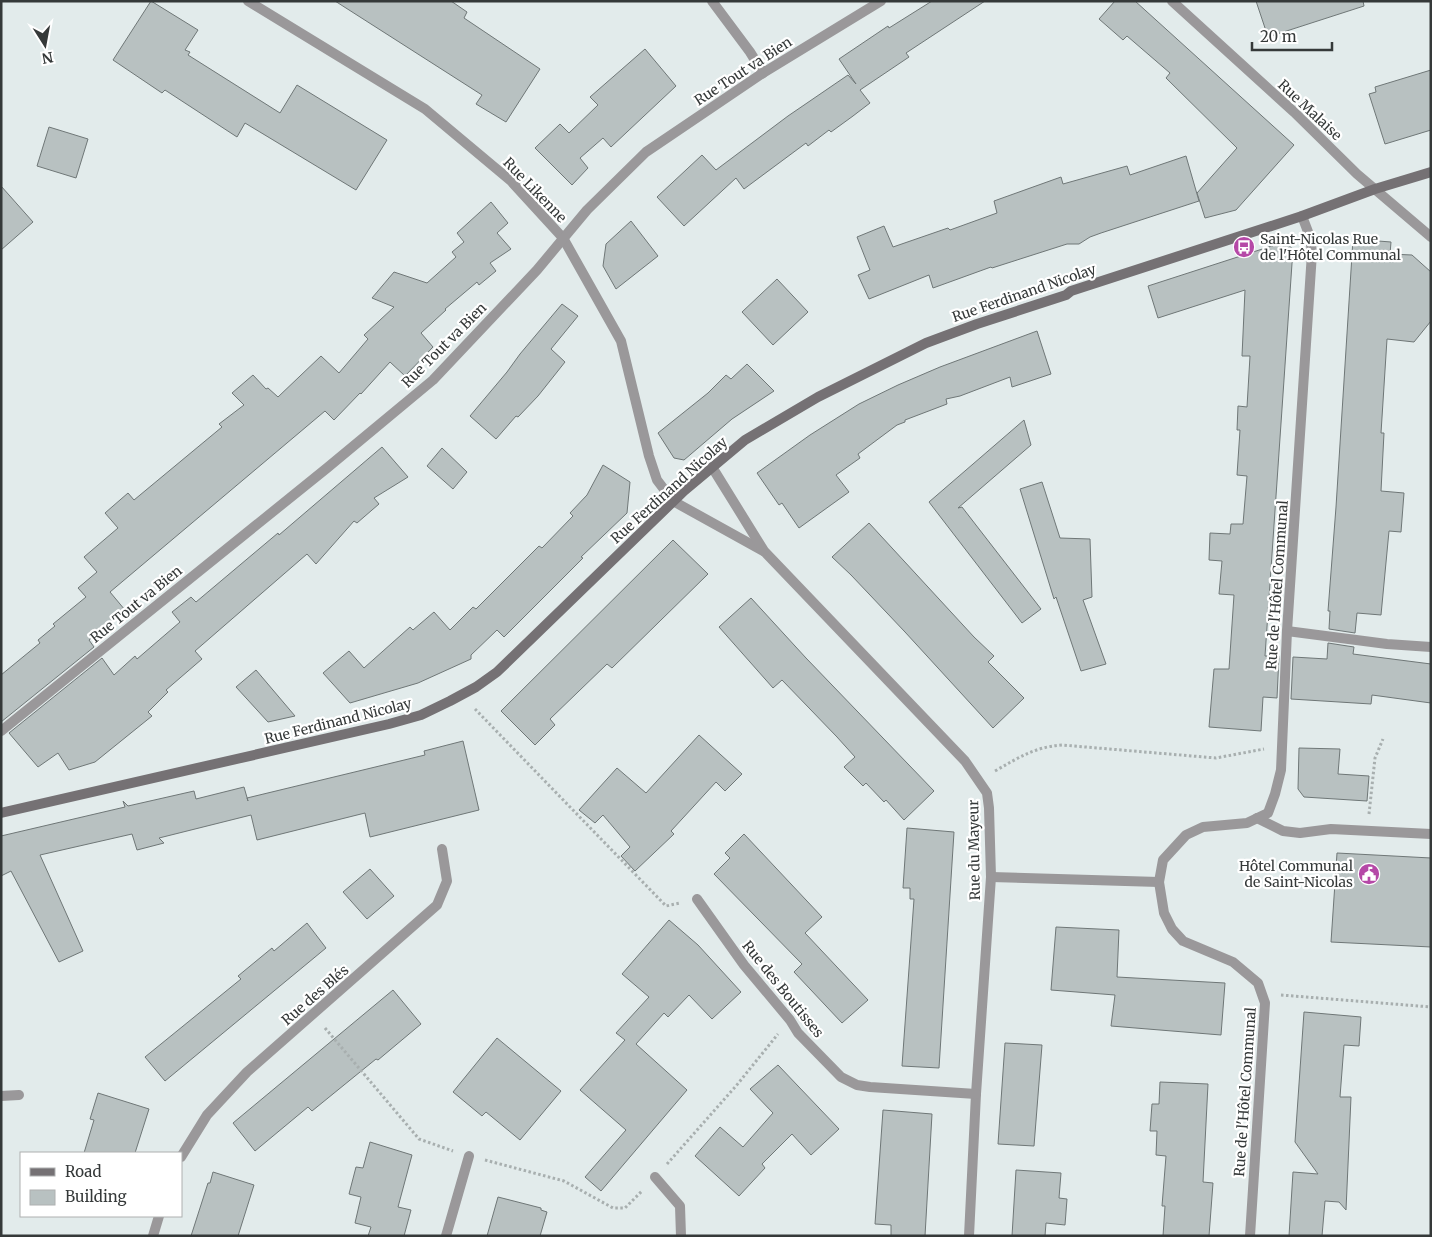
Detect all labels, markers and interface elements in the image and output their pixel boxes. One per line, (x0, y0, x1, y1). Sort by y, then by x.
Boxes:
north arrow (20, 20, 70, 70)
scale bar (1252, 20, 1332, 52)
text: 20 m (1260, 27, 1297, 46)
street label: Rue Tout va Bien (691, 33, 795, 109)
text: N (40, 48, 55, 68)
street label: Rue Malaise (1274, 76, 1346, 144)
street label: Rue Likenne (499, 154, 571, 226)
place label: Saint-Nicolas Rue de l'Hôtel Communal (1260, 230, 1402, 264)
bus stop icon: Saint-Nicolas Rue de l'Hôtel Communal (1232, 235, 1256, 259)
street label: Rue Ferdinand Nicolay (950, 260, 1099, 326)
street label: Rue Tout va Bien (398, 299, 490, 391)
street label: Rue Ferdinand Nicolay (607, 432, 732, 547)
street label: Rue de l'Hôtel Communal (1262, 499, 1292, 670)
street label: Rue Tout va Bien (86, 561, 186, 647)
street label: Rue Ferdinand Nicolay (263, 694, 414, 748)
street label: Rue du Mayeur (964, 799, 984, 901)
place label: Hôtel Communal de Saint-Nicolas (1239, 857, 1354, 891)
public building icon: Hôtel Communal de Saint-Nicolas (1357, 862, 1381, 886)
street label: Rue des Boutisses (738, 937, 828, 1041)
street label: Rue des Blés (278, 961, 352, 1029)
street label: Rue de l'Hôtel Communal (1230, 1006, 1260, 1177)
legend (20, 1152, 182, 1217)
text: Road (65, 1162, 101, 1181)
text: Building (65, 1187, 127, 1206)

